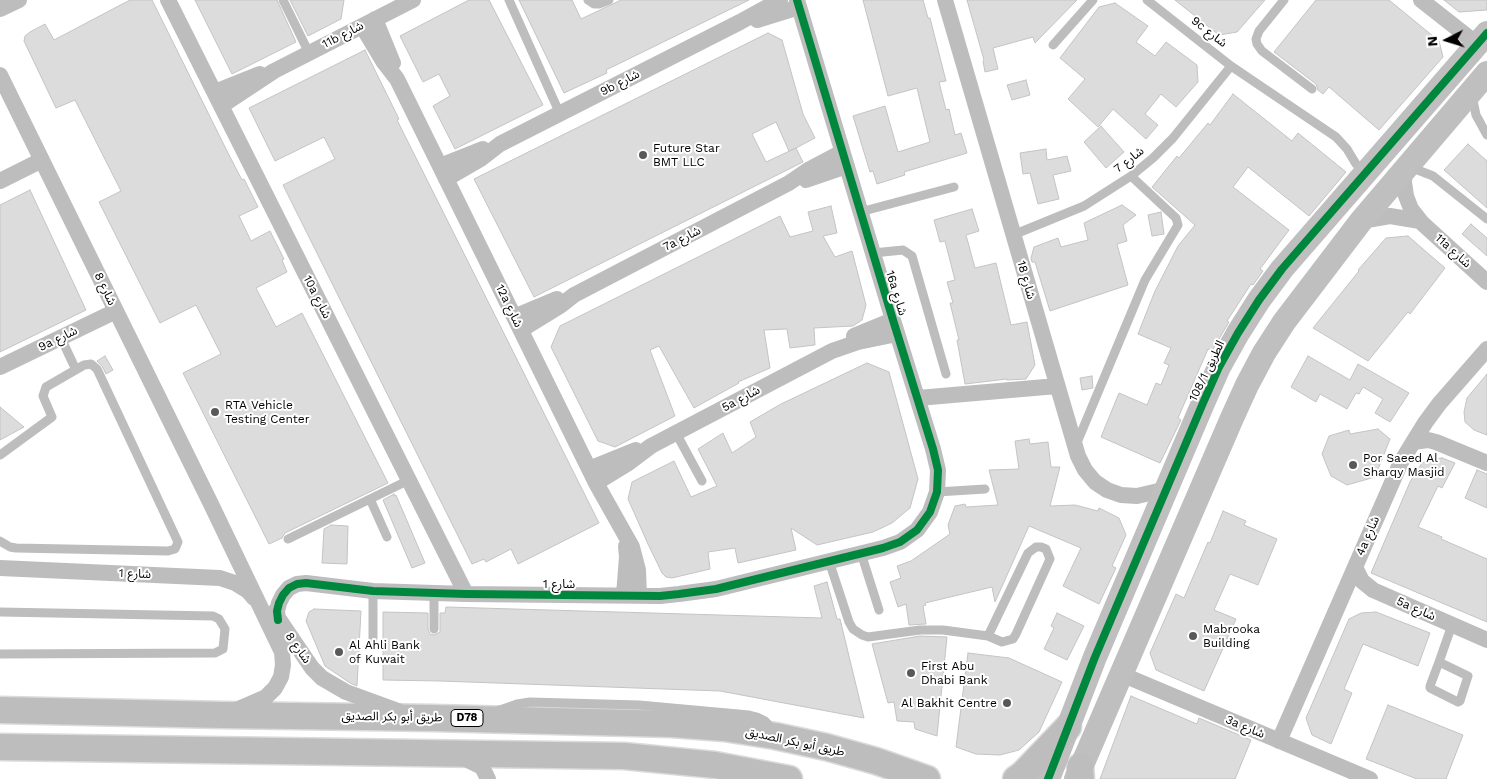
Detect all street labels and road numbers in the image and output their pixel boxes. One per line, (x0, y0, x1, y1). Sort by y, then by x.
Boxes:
street label: 9c شارع (1188, 14, 1230, 50)
street label: 11b شارع (320, 19, 366, 51)
street label: 9b شارع (598, 67, 642, 99)
street label: شارع 7 (1111, 144, 1147, 176)
street label: 7a شارع (661, 223, 703, 255)
street label: 11a شارع (1432, 231, 1474, 271)
street label: شارع 18 (1014, 259, 1038, 301)
street label: 16a شارع (882, 269, 910, 317)
street label: شارع 8 (91, 270, 119, 308)
street label: 10a شارع (300, 273, 334, 321)
street label: 12a شارع (492, 282, 526, 330)
street label: 9a شارع (36, 323, 80, 355)
street label: 108/1 الطريق (1186, 338, 1228, 404)
street label: 5a شارع (719, 383, 763, 415)
street label: 4a شارع (1353, 514, 1383, 558)
street label: شارع 1 (119, 566, 151, 582)
street label: شارع 1 (543, 577, 575, 591)
street label: 5a شارع (1394, 594, 1438, 624)
street label: شارع 8 (282, 630, 314, 666)
street label: طريق أبو بكر الصديق (341, 709, 443, 725)
road number: D78 (451, 710, 483, 726)
street label: 3a شارع (1223, 712, 1267, 742)
street label: طريق أبو بكر الصديق (744, 724, 846, 760)

